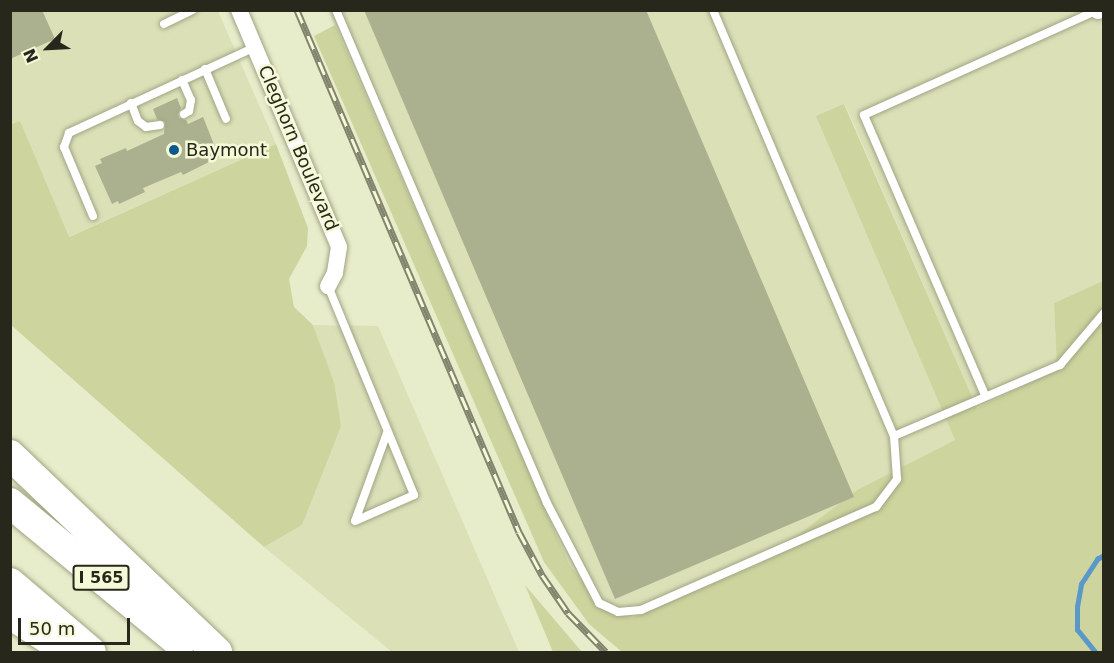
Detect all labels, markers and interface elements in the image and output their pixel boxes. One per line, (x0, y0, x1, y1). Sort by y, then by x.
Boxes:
north arrow (18, 18, 78, 78)
text: N (20, 46, 43, 66)
street label: Cleghorn Boulevard (253, 62, 343, 234)
place label: Baymont (186, 139, 267, 161)
marker: Baymont (167, 143, 181, 157)
road number: I 565 (72, 565, 130, 591)
scale bar (21, 606, 134, 644)
text: 50 m (29, 618, 75, 639)

